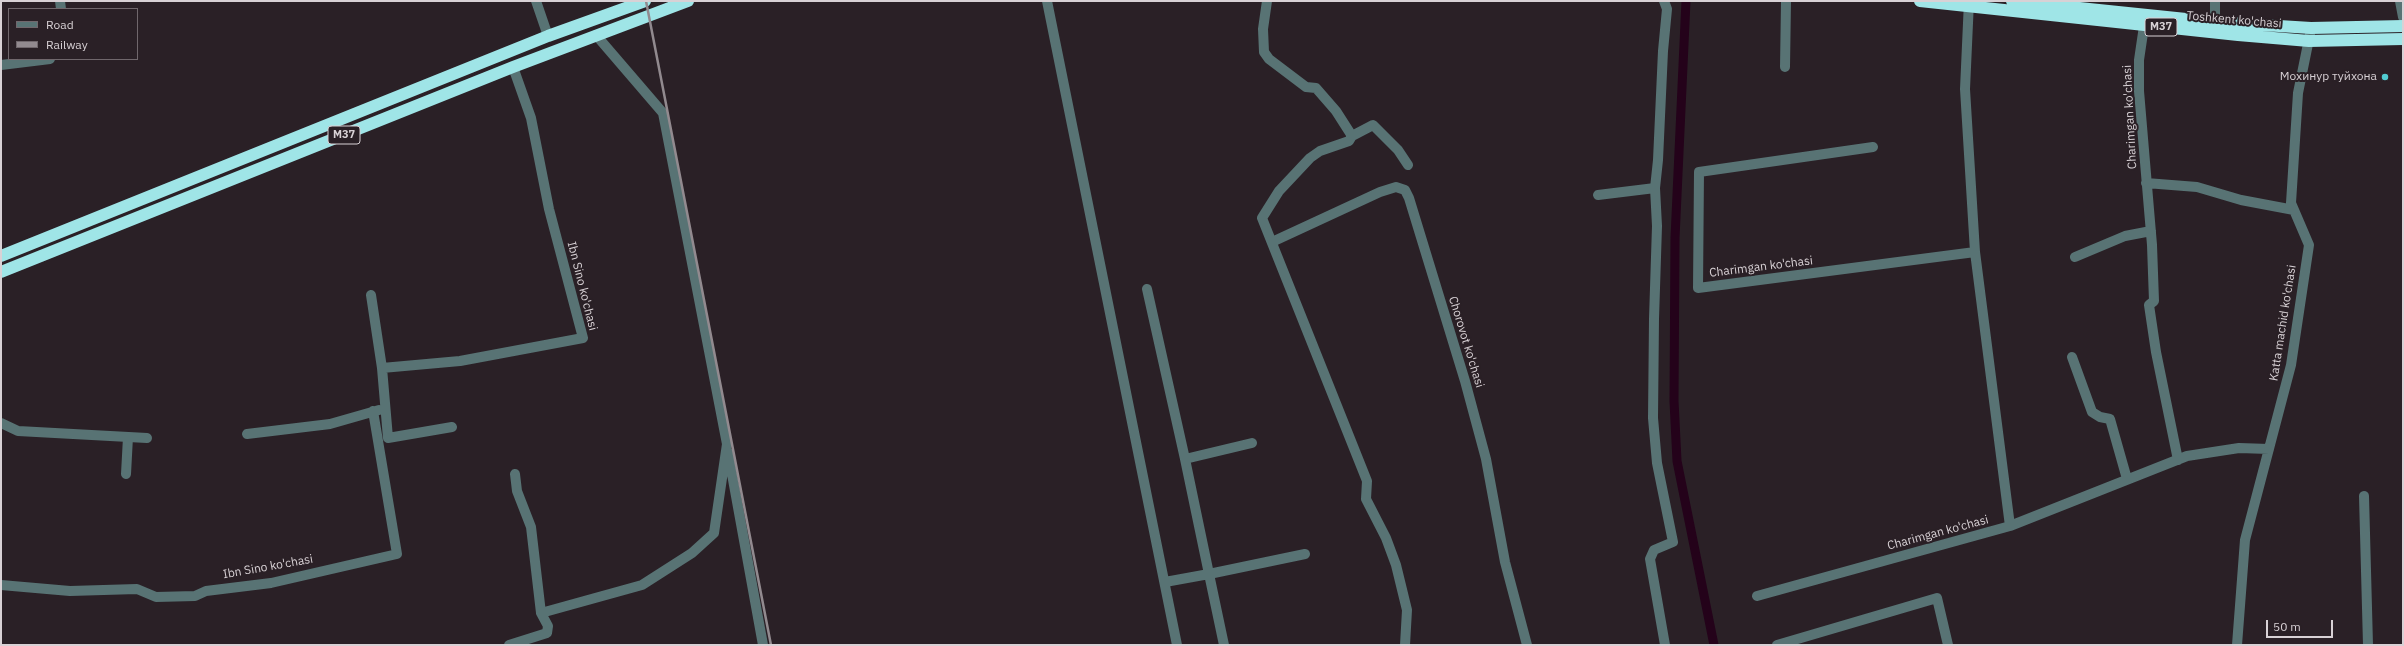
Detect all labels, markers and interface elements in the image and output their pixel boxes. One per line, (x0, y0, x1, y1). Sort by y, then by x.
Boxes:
legend (8, 8, 138, 60)
street label: Toshkent ko'chasi (2186, 9, 2282, 31)
text: Road (46, 17, 74, 32)
road number: M37 (2145, 18, 2177, 36)
text: Railway (46, 37, 88, 52)
street label: Charimgan ko'chasi (2120, 65, 2140, 169)
place label: Мохинур туйхона (2280, 70, 2377, 84)
marker: Мохинур туйхона (2380, 72, 2390, 82)
road number: M37 (328, 126, 360, 144)
street label: Ibn Sino ko'chasi (564, 240, 600, 332)
street label: Charimgan ko'chasi (1708, 253, 1814, 281)
street label: Katta machid ko'chasi (2267, 264, 2299, 382)
street label: Chorovot ko'chasi (1445, 295, 1487, 389)
street label: Charimgan ko'chasi (1886, 513, 1990, 553)
street label: Ibn Sino ko'chasi (222, 552, 314, 582)
scale bar (2268, 612, 2335, 638)
text: 50 m (2273, 619, 2301, 634)

